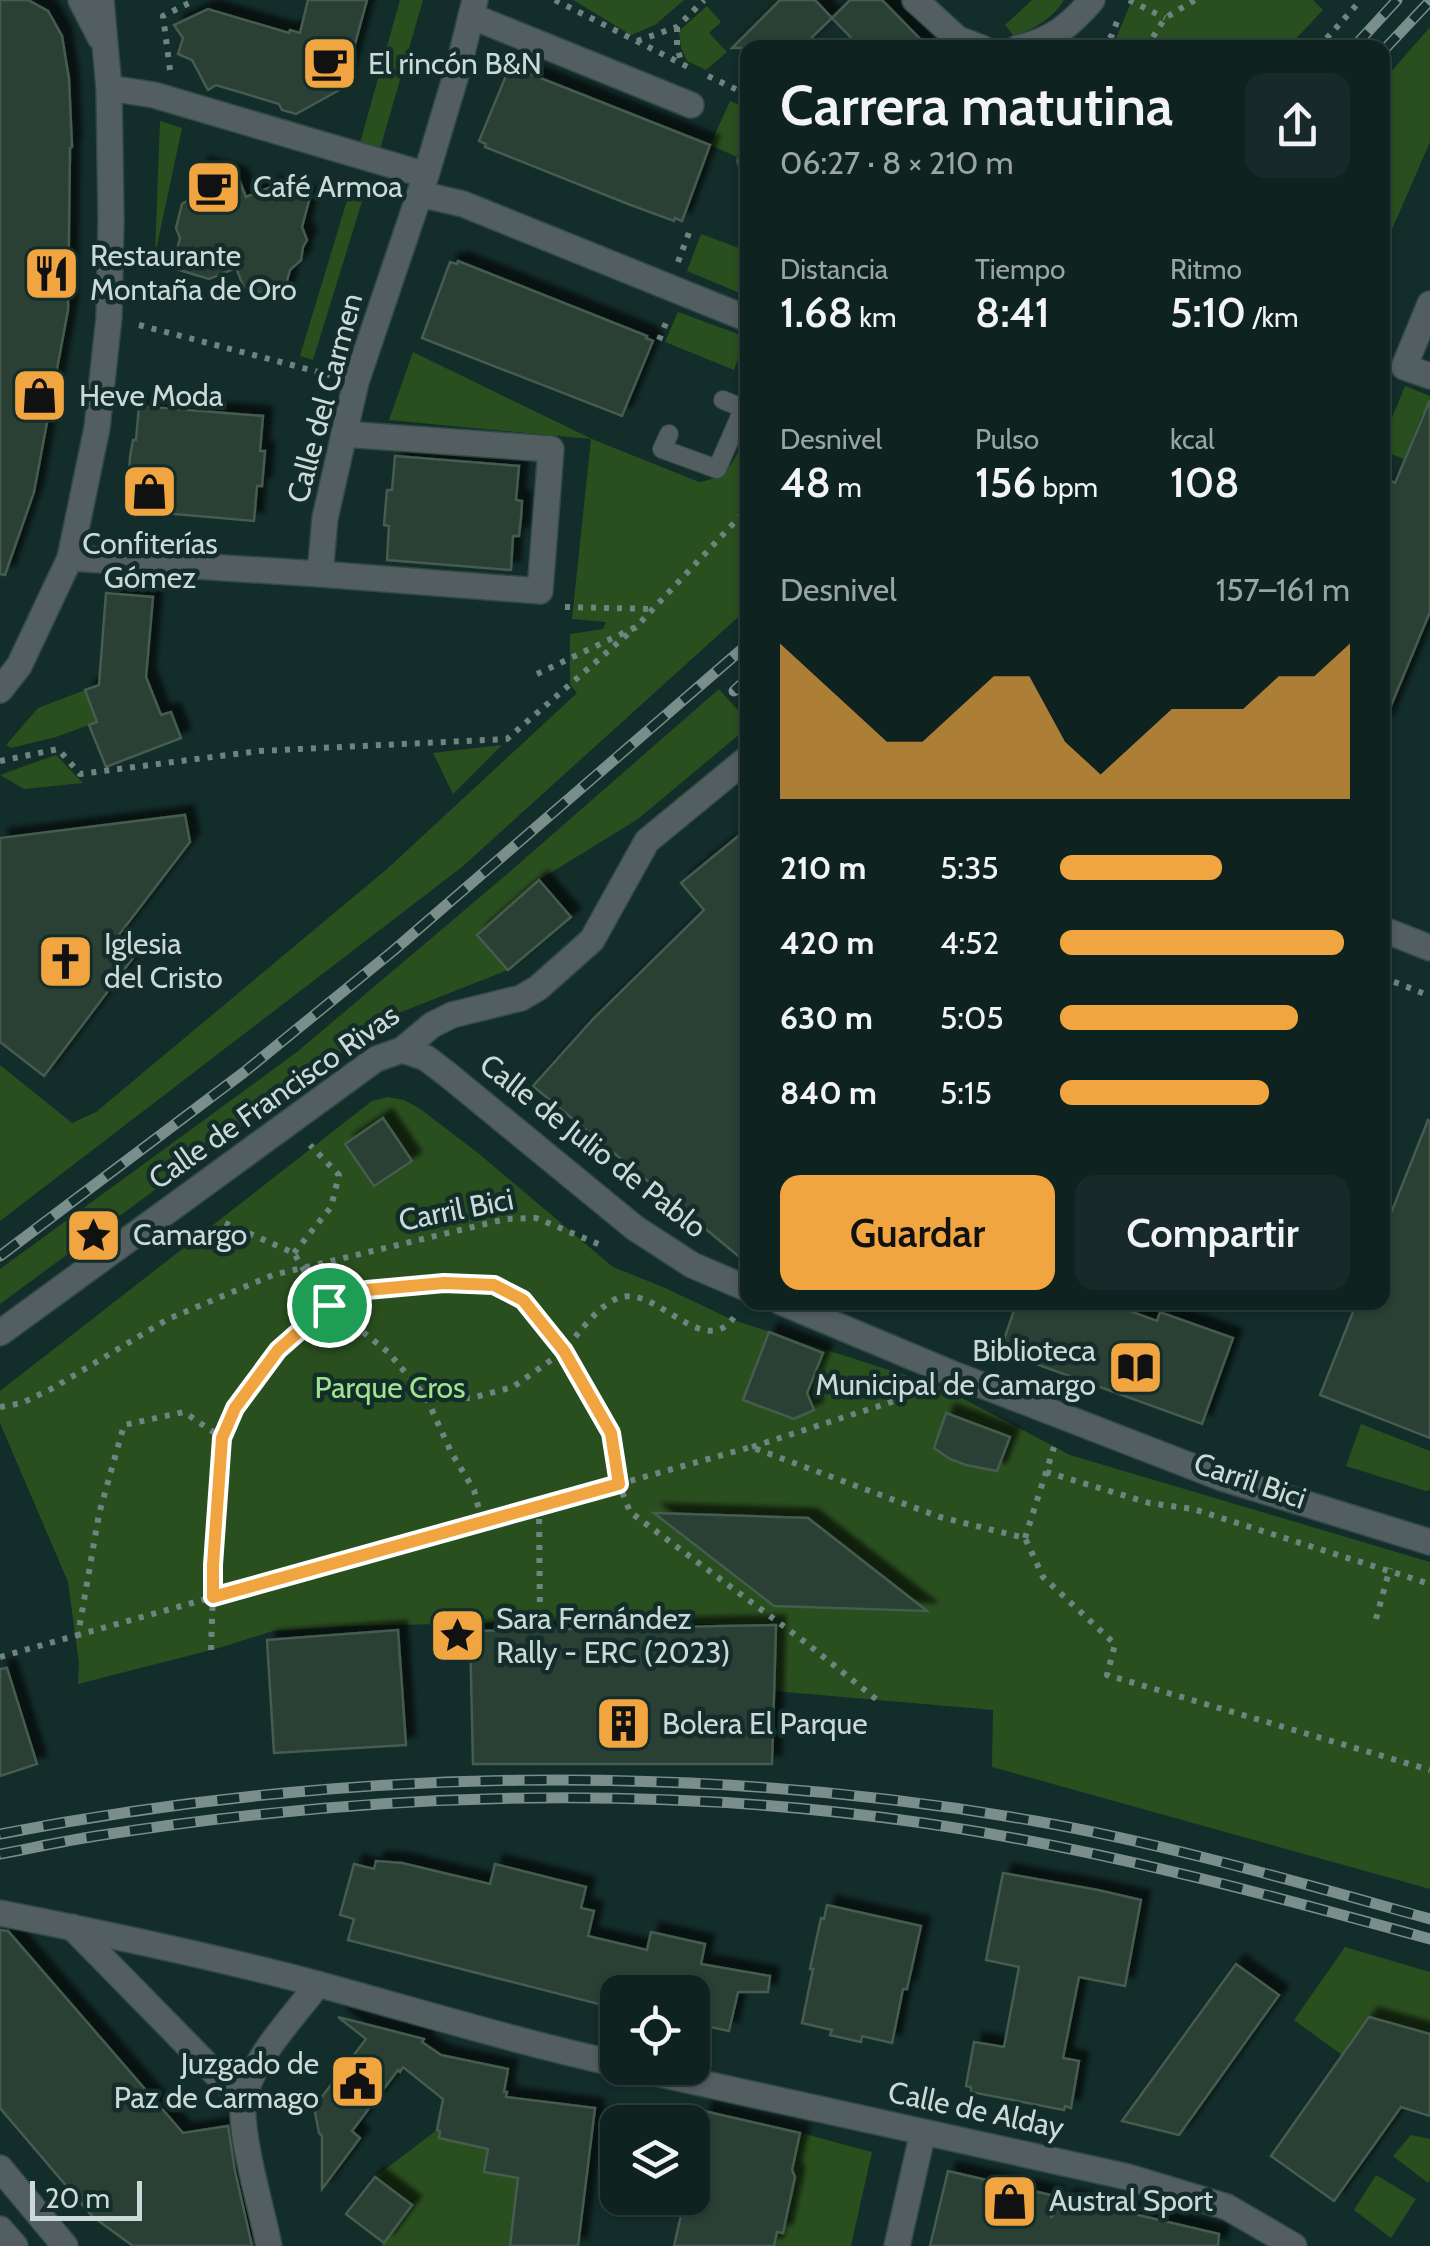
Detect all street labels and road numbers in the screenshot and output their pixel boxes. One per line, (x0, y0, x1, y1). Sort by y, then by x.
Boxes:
street label: Calle del Carmen (279, 289, 370, 507)
street label: Calle de Francisco Rivas (141, 996, 406, 1197)
street label: Calle de Julio de Pablo (473, 1046, 714, 1246)
street label: Carril Bici (395, 1180, 516, 1239)
street label: Carril Bici (1189, 1444, 1311, 1517)
street label: Calle de Alday (885, 2073, 1067, 2146)

